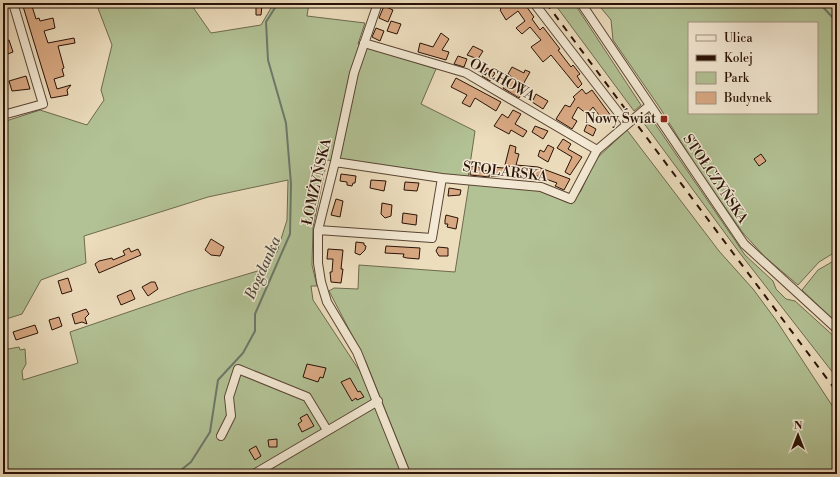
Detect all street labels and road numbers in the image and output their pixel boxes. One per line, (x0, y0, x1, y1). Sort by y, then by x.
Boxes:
street label: OLCHOWA (466, 55, 538, 106)
street label: STOŁCZYŃSKA (679, 130, 753, 227)
street label: ŁOMŻYŃSKA (296, 136, 336, 227)
street label: STOLARSKA (462, 158, 549, 186)

